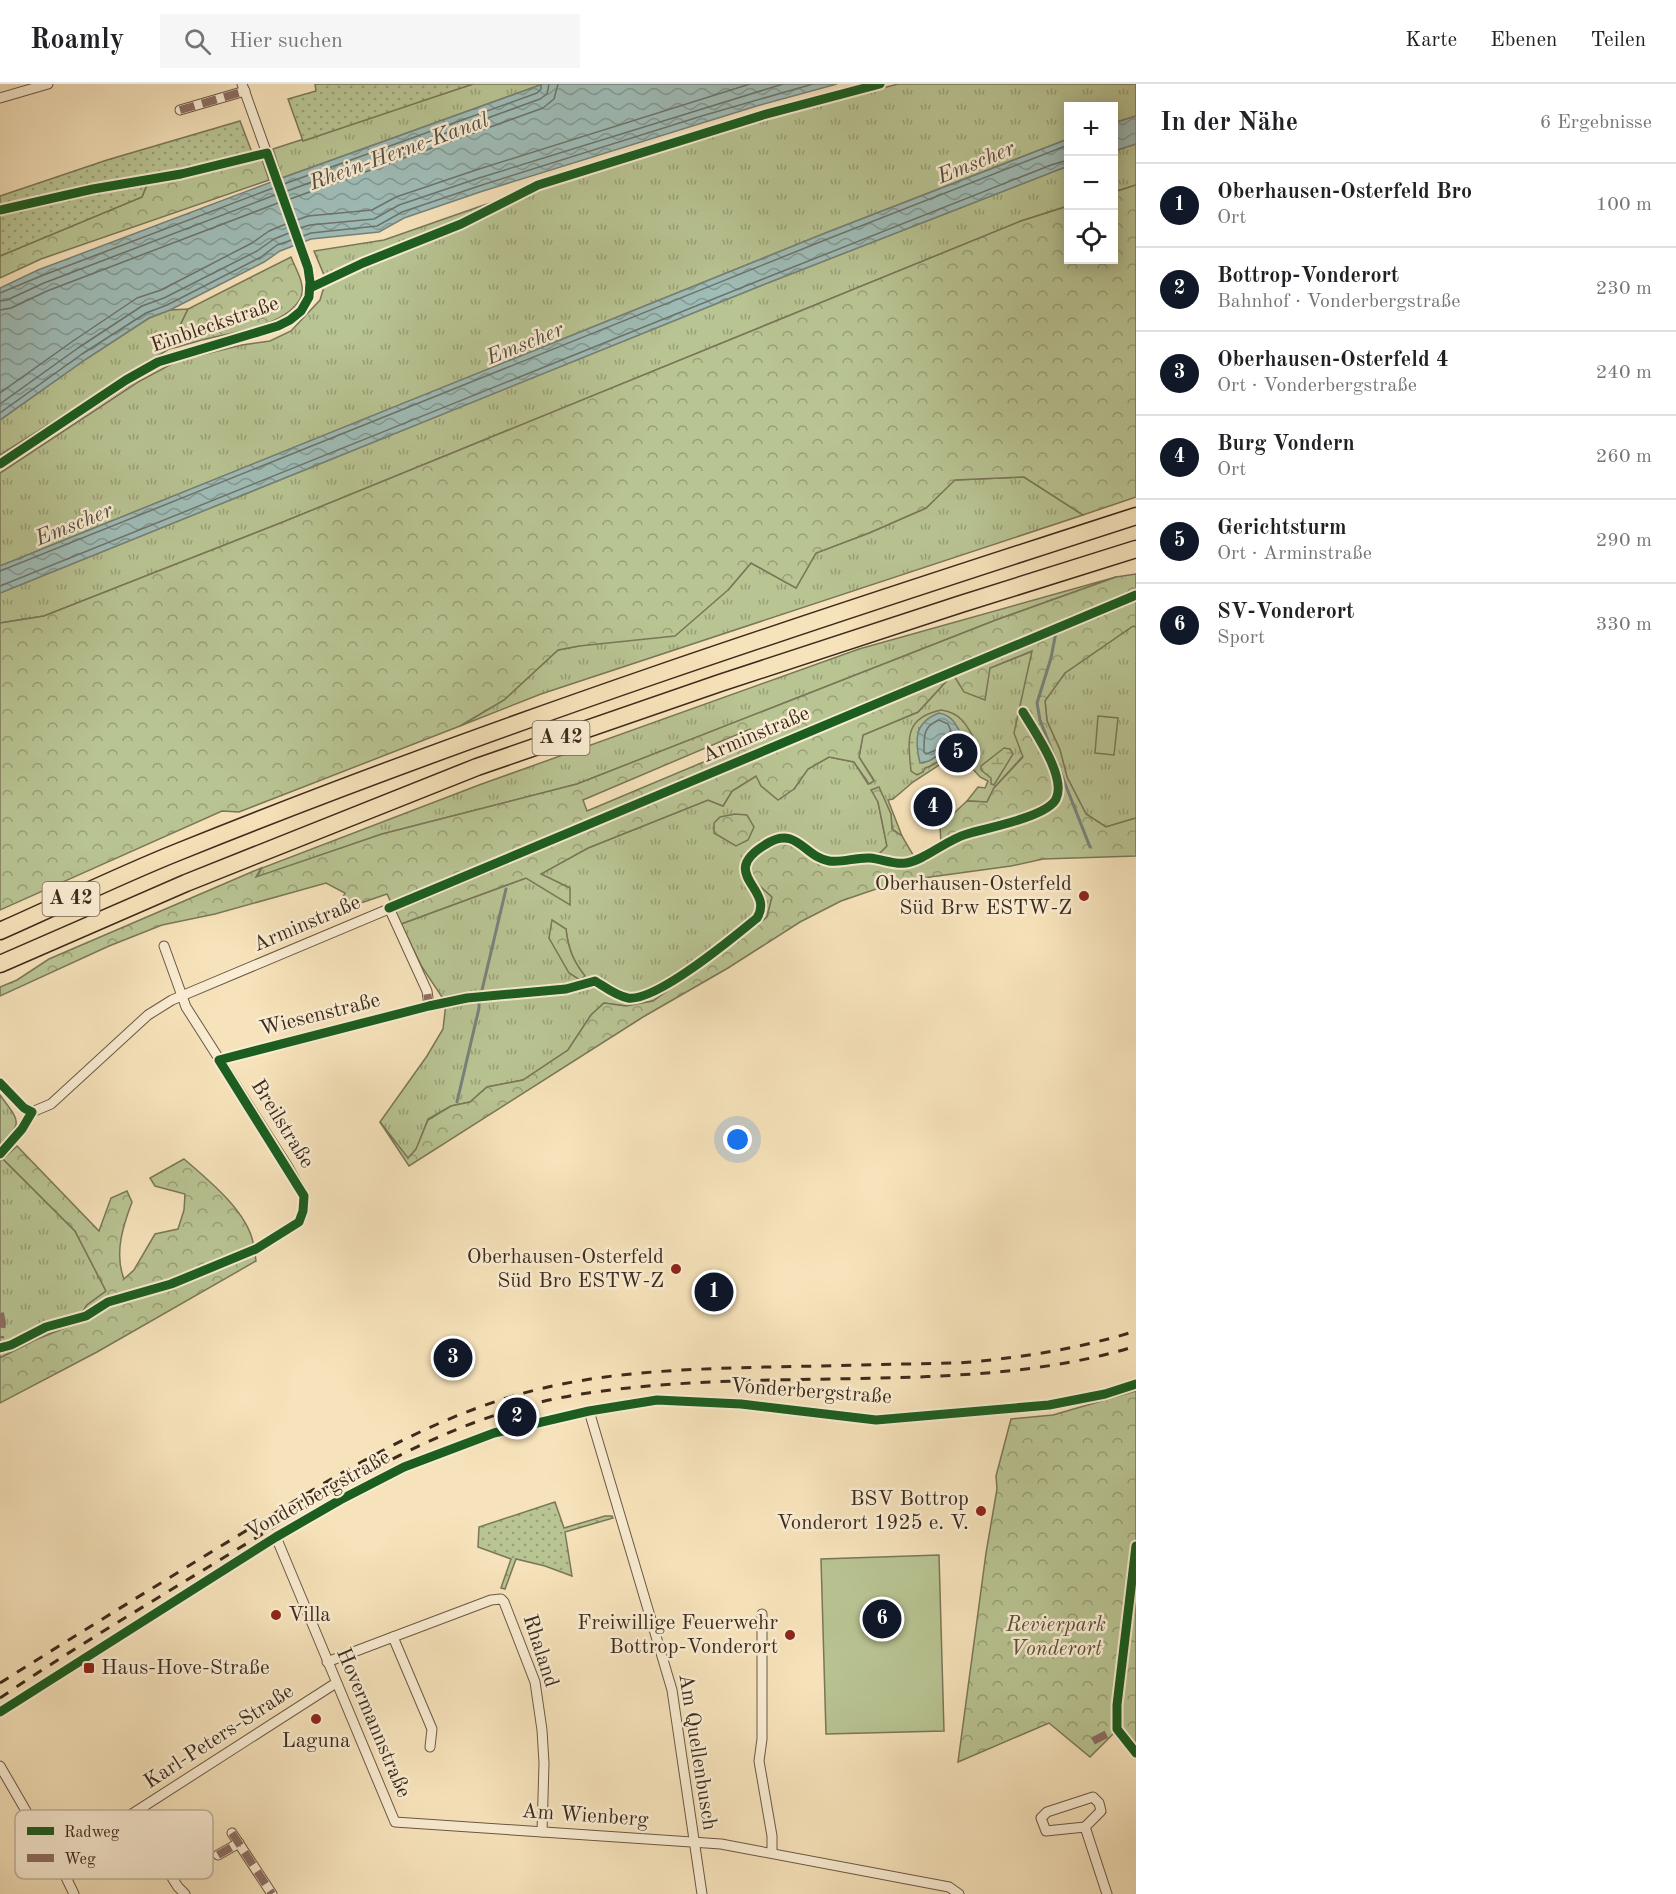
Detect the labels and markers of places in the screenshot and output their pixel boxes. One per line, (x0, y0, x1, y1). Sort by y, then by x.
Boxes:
pin: 5 (938, 730, 978, 776)
pin: 4 (914, 784, 952, 830)
place label: Oberhausen-Osterfeld Süd Brw ESTW-Z (875, 874, 1072, 919)
marker: Oberhausen-Osterfeld Süd Brw ESTW-Z (1077, 889, 1091, 903)
place label: Oberhausen-Osterfeld Süd Bro ESTW-Z (467, 1247, 664, 1292)
marker: Oberhausen-Osterfeld Süd Bro ESTW-Z (669, 1262, 683, 1276)
pin: 1 (694, 1270, 734, 1314)
pin: 3 (434, 1336, 472, 1380)
pin: 2 (498, 1394, 536, 1440)
place label: BSV Bottrop Vonderort 1925 e. V. (777, 1489, 969, 1534)
marker: BSV Bottrop Vonderort 1925 e. V. (974, 1504, 988, 1518)
pin: 6 (862, 1596, 902, 1642)
place label: Villa (288, 1605, 331, 1626)
marker: Villa (269, 1608, 283, 1622)
place label: Freiwillige Feuerwehr Bottrop-Vonderort (577, 1613, 778, 1658)
marker: Freiwillige Feuerwehr Bottrop-Vonderort (783, 1628, 797, 1642)
place label: Haus-Hove-Straße (101, 1658, 270, 1679)
marker: Haus-Hove-Straße (82, 1661, 96, 1675)
marker: Laguna (309, 1712, 323, 1726)
place label: Laguna (282, 1731, 350, 1752)

